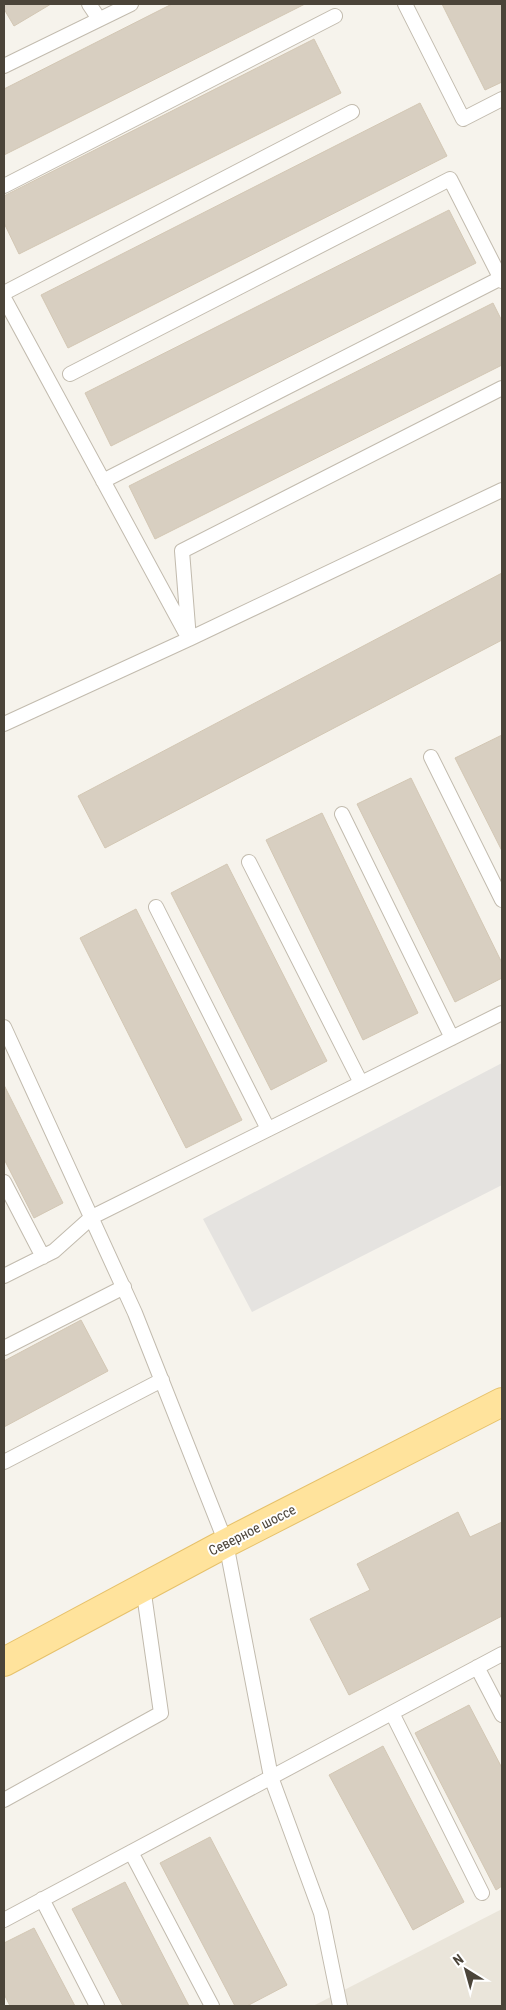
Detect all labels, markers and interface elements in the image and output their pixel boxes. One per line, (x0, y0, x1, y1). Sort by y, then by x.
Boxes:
street label: Северное шоссе (206, 1501, 298, 1559)
north arrow (441, 1945, 491, 1995)
text: N (450, 1951, 466, 1969)

